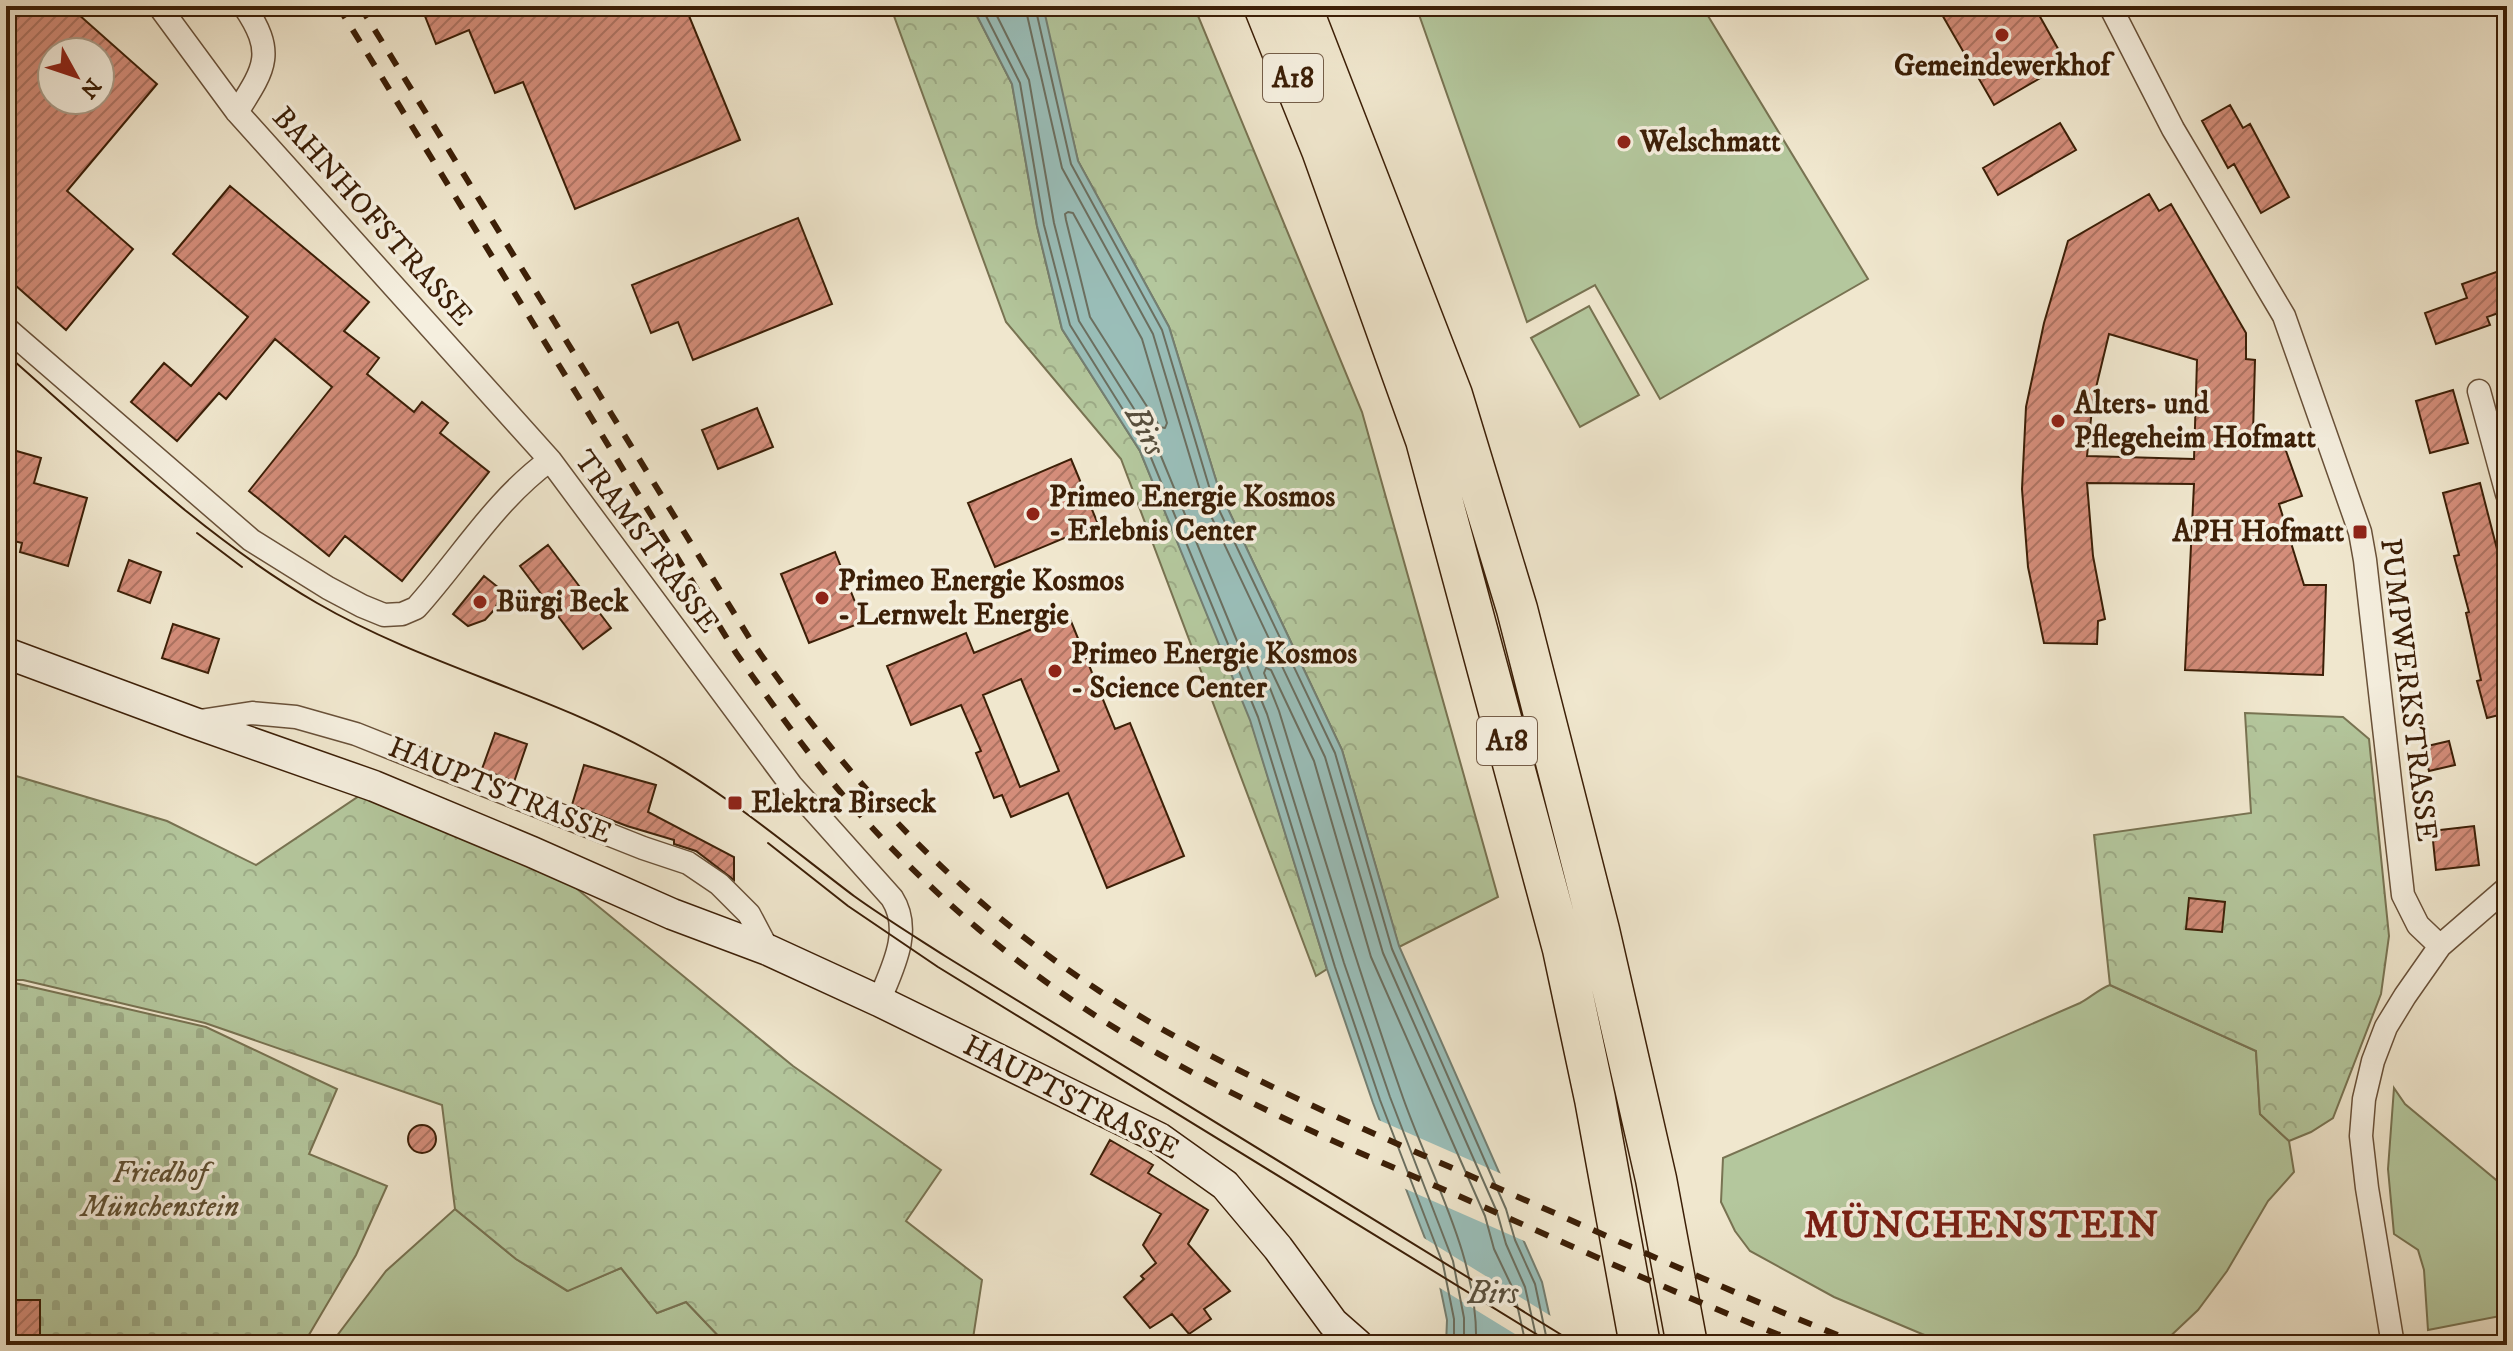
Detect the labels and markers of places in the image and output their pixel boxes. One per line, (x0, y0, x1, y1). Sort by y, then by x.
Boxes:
marker: Gemeindewerkhof (1993, 26, 2011, 44)
place label: Gemeindewerkhof (1894, 48, 2115, 85)
place label: Welschmatt (1639, 124, 1781, 161)
marker: Welschmatt (1615, 133, 1633, 151)
place label: Alters- und Pflegeheim Hofmatt (2073, 386, 2316, 457)
marker: Alters- und Pflegeheim Hofmatt (2049, 412, 2067, 430)
place label: Primeo Energie Kosmos - Erlebnis Center (1049, 479, 1335, 550)
marker: Primeo Energie Kosmos - Erlebnis Center (1024, 505, 1042, 523)
place label: APH Hofmatt (2172, 514, 2344, 551)
marker: APH Hofmatt (2351, 523, 2369, 541)
place label: Primeo Energie Kosmos - Lernwelt Energie (838, 563, 1124, 634)
place label: Bürgi Beck (496, 584, 630, 621)
marker: Primeo Energie Kosmos - Lernwelt Energie (813, 589, 831, 607)
marker: Bürgi Beck (471, 593, 489, 611)
place label: Primeo Energie Kosmos - Science Center (1071, 636, 1357, 707)
marker: Primeo Energie Kosmos - Science Center (1046, 662, 1064, 680)
place label: Elektra Birseck (751, 785, 937, 822)
marker: Elektra Birseck (726, 794, 744, 812)

